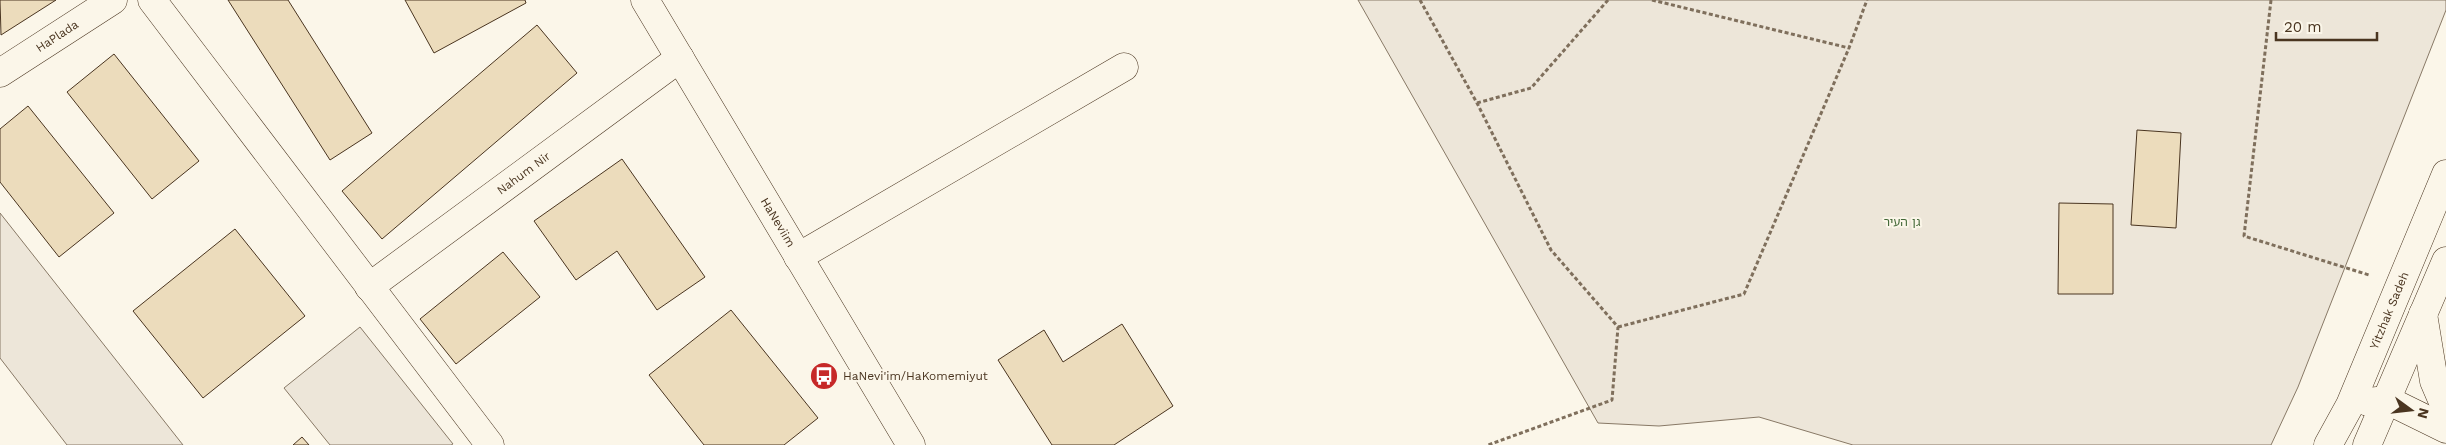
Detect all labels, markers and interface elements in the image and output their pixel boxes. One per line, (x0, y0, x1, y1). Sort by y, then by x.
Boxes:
scale bar (2276, 10, 2377, 42)
street label: HaPlada (33, 17, 81, 55)
text: 20 m (2284, 18, 2322, 36)
street label: Nahum Nir (494, 149, 553, 197)
street label: HaNeviim (758, 195, 798, 250)
park label: גן העיר (1884, 215, 1921, 229)
street label: Yitzhak Sadeh (2367, 270, 2412, 351)
bus stop icon: HaNevi'im/HaKomemiyut (809, 361, 839, 391)
place label: HaNevi'im/HaKomemiyut (843, 369, 988, 383)
north arrow (2386, 385, 2436, 435)
text: N (2414, 406, 2433, 420)

